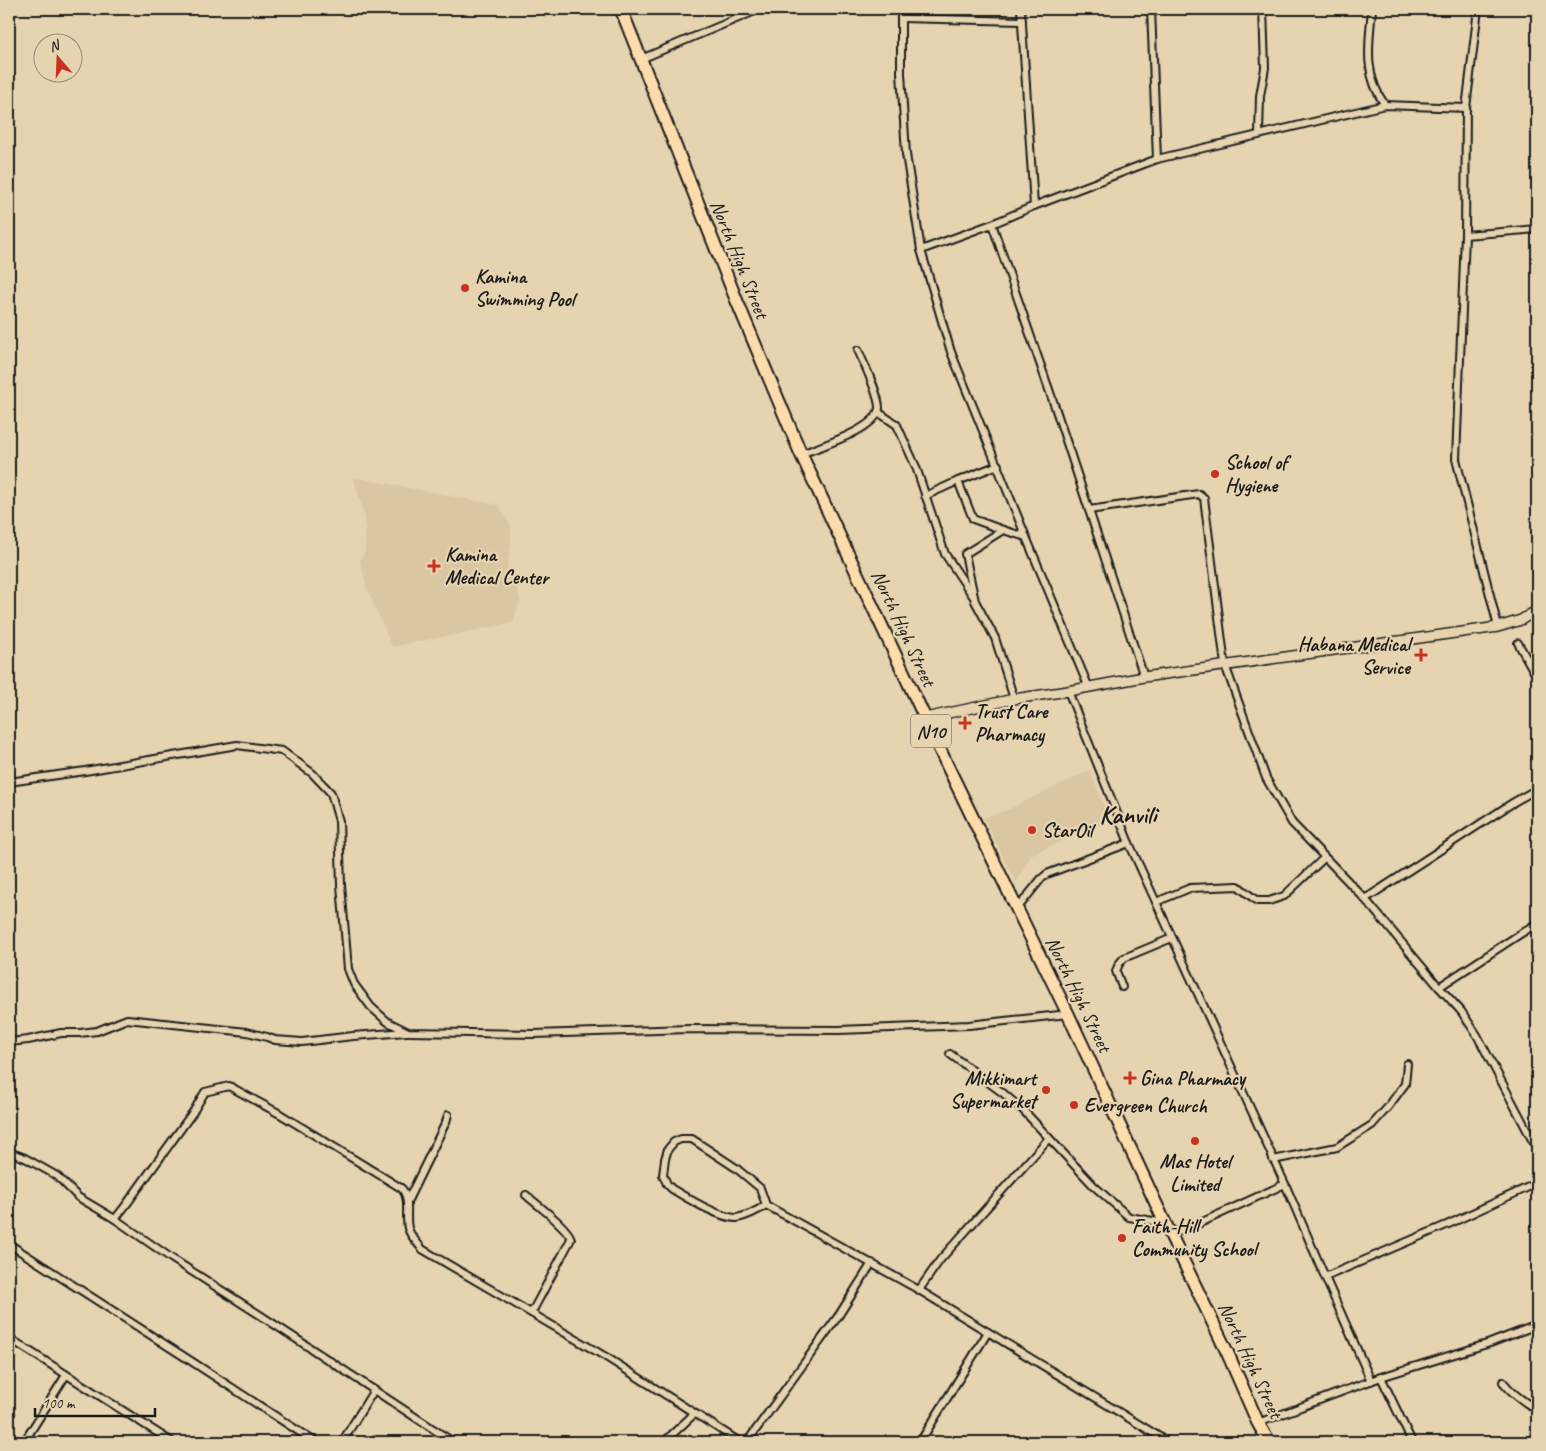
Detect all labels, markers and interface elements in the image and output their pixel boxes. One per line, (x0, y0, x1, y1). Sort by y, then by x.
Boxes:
north arrow (32, 32, 82, 82)
text: N (47, 36, 63, 56)
street label: North High Street (704, 196, 776, 324)
place label: Kamina Swimming Pool (475, 264, 578, 312)
marker: Kamina Swimming Pool (459, 282, 471, 294)
place label: School of Hygiene (1225, 450, 1292, 498)
marker: School of Hygiene (1209, 468, 1221, 480)
place label: Kamina Medical Center (445, 542, 551, 590)
marker: Kamina Medical Center (427, 559, 441, 573)
street label: North High Street (866, 566, 942, 693)
place label: Habana Medical Service (1298, 632, 1413, 680)
marker: Habana Medical Service (1414, 648, 1428, 662)
place label: Trust Care Pharmacy (975, 699, 1049, 748)
road number: N10 (911, 714, 951, 748)
marker: Trust Care Pharmacy (959, 717, 971, 729)
district label: Kanvili (1100, 799, 1160, 831)
place label: StarOil (1042, 818, 1096, 843)
marker: StarOil (1026, 824, 1038, 836)
street label: North High Street (1040, 932, 1118, 1058)
place label: Mikkimart Supermarket (950, 1066, 1039, 1114)
place label: Gina Pharmacy (1140, 1066, 1247, 1091)
marker: Gina Pharmacy (1124, 1072, 1136, 1084)
marker: Mikkimart Supermarket (1040, 1084, 1052, 1096)
place label: Evergreen Church (1084, 1093, 1207, 1118)
marker: Evergreen Church (1068, 1099, 1080, 1111)
marker: Mas Hotel Limited (1189, 1135, 1201, 1147)
place label: Mas Hotel Limited (1160, 1149, 1234, 1197)
place label: Faith-Hill Community School (1132, 1214, 1260, 1263)
marker: Faith-Hill Community School (1116, 1232, 1128, 1244)
street label: North High Street (1213, 1298, 1289, 1425)
scale bar (35, 1386, 155, 1418)
text: 100 m (42, 1394, 76, 1413)

